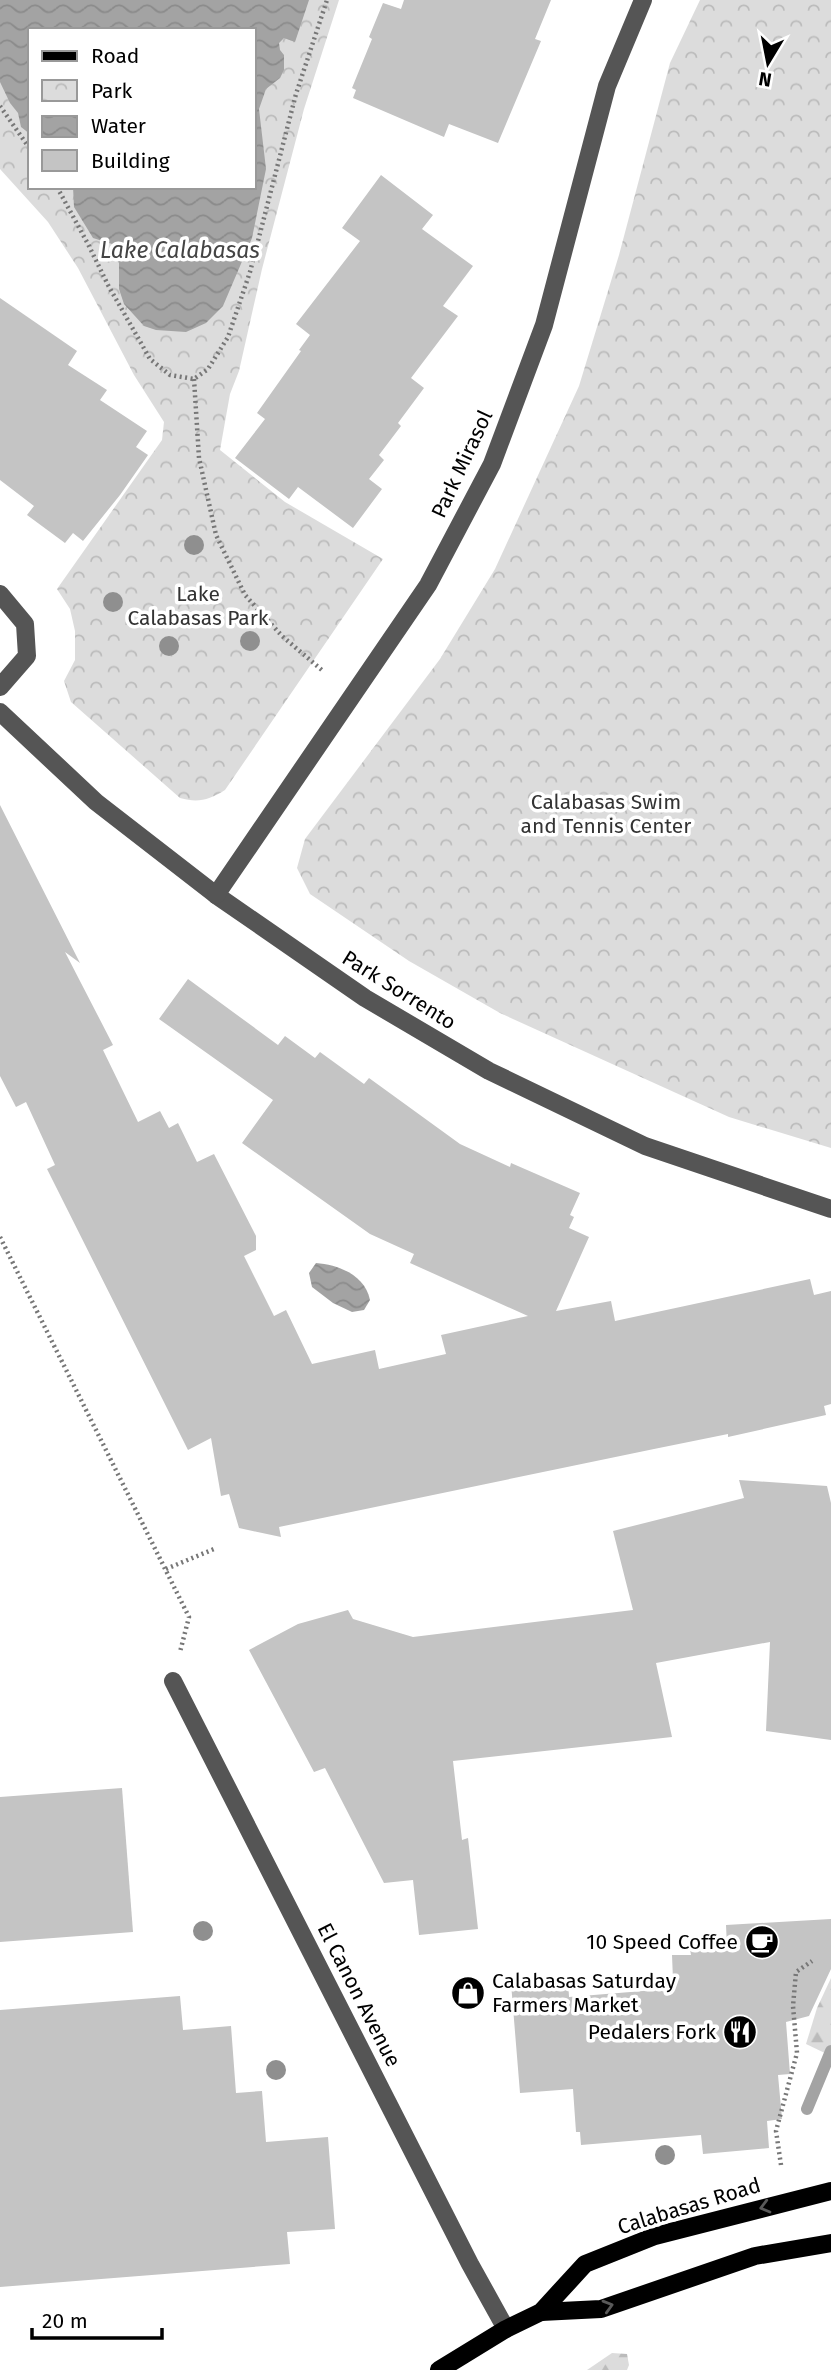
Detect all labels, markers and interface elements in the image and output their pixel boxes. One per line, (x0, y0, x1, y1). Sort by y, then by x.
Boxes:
legend (28, 28, 256, 189)
north arrow (733, 28, 803, 98)
text: Road (91, 43, 139, 69)
text: N (757, 67, 773, 92)
text: Park (91, 78, 133, 104)
text: Water (91, 113, 146, 139)
text: Building (91, 148, 170, 174)
water label: Lake Calabasas (100, 236, 260, 264)
street label: Park Mirasol (426, 406, 498, 522)
park label: Lake Calabasas Park (127, 581, 269, 631)
park label: Calabasas Swim and Tennis Center (521, 789, 691, 839)
street label: Park Sorrento (337, 945, 461, 1035)
street label: El Canon Avenue (312, 1919, 406, 2071)
cafe icon: 10 Speed Coffee (743, 1923, 781, 1961)
place label: 10 Speed Coffee (586, 1929, 738, 1955)
place label: Calabasas Saturday Farmers Market (492, 1968, 677, 2018)
shop icon: Calabasas Saturday Farmers Market (449, 1974, 487, 2012)
restaurant icon: Pedalers Fork (721, 2013, 759, 2051)
place label: Pedalers Fork (588, 2019, 716, 2045)
street label: Calabasas Road (614, 2172, 764, 2240)
one-way arrow (759, 2199, 771, 2213)
scale bar (32, 2296, 161, 2340)
one-way arrow (602, 2299, 614, 2314)
text: 20 m (42, 2308, 88, 2334)

